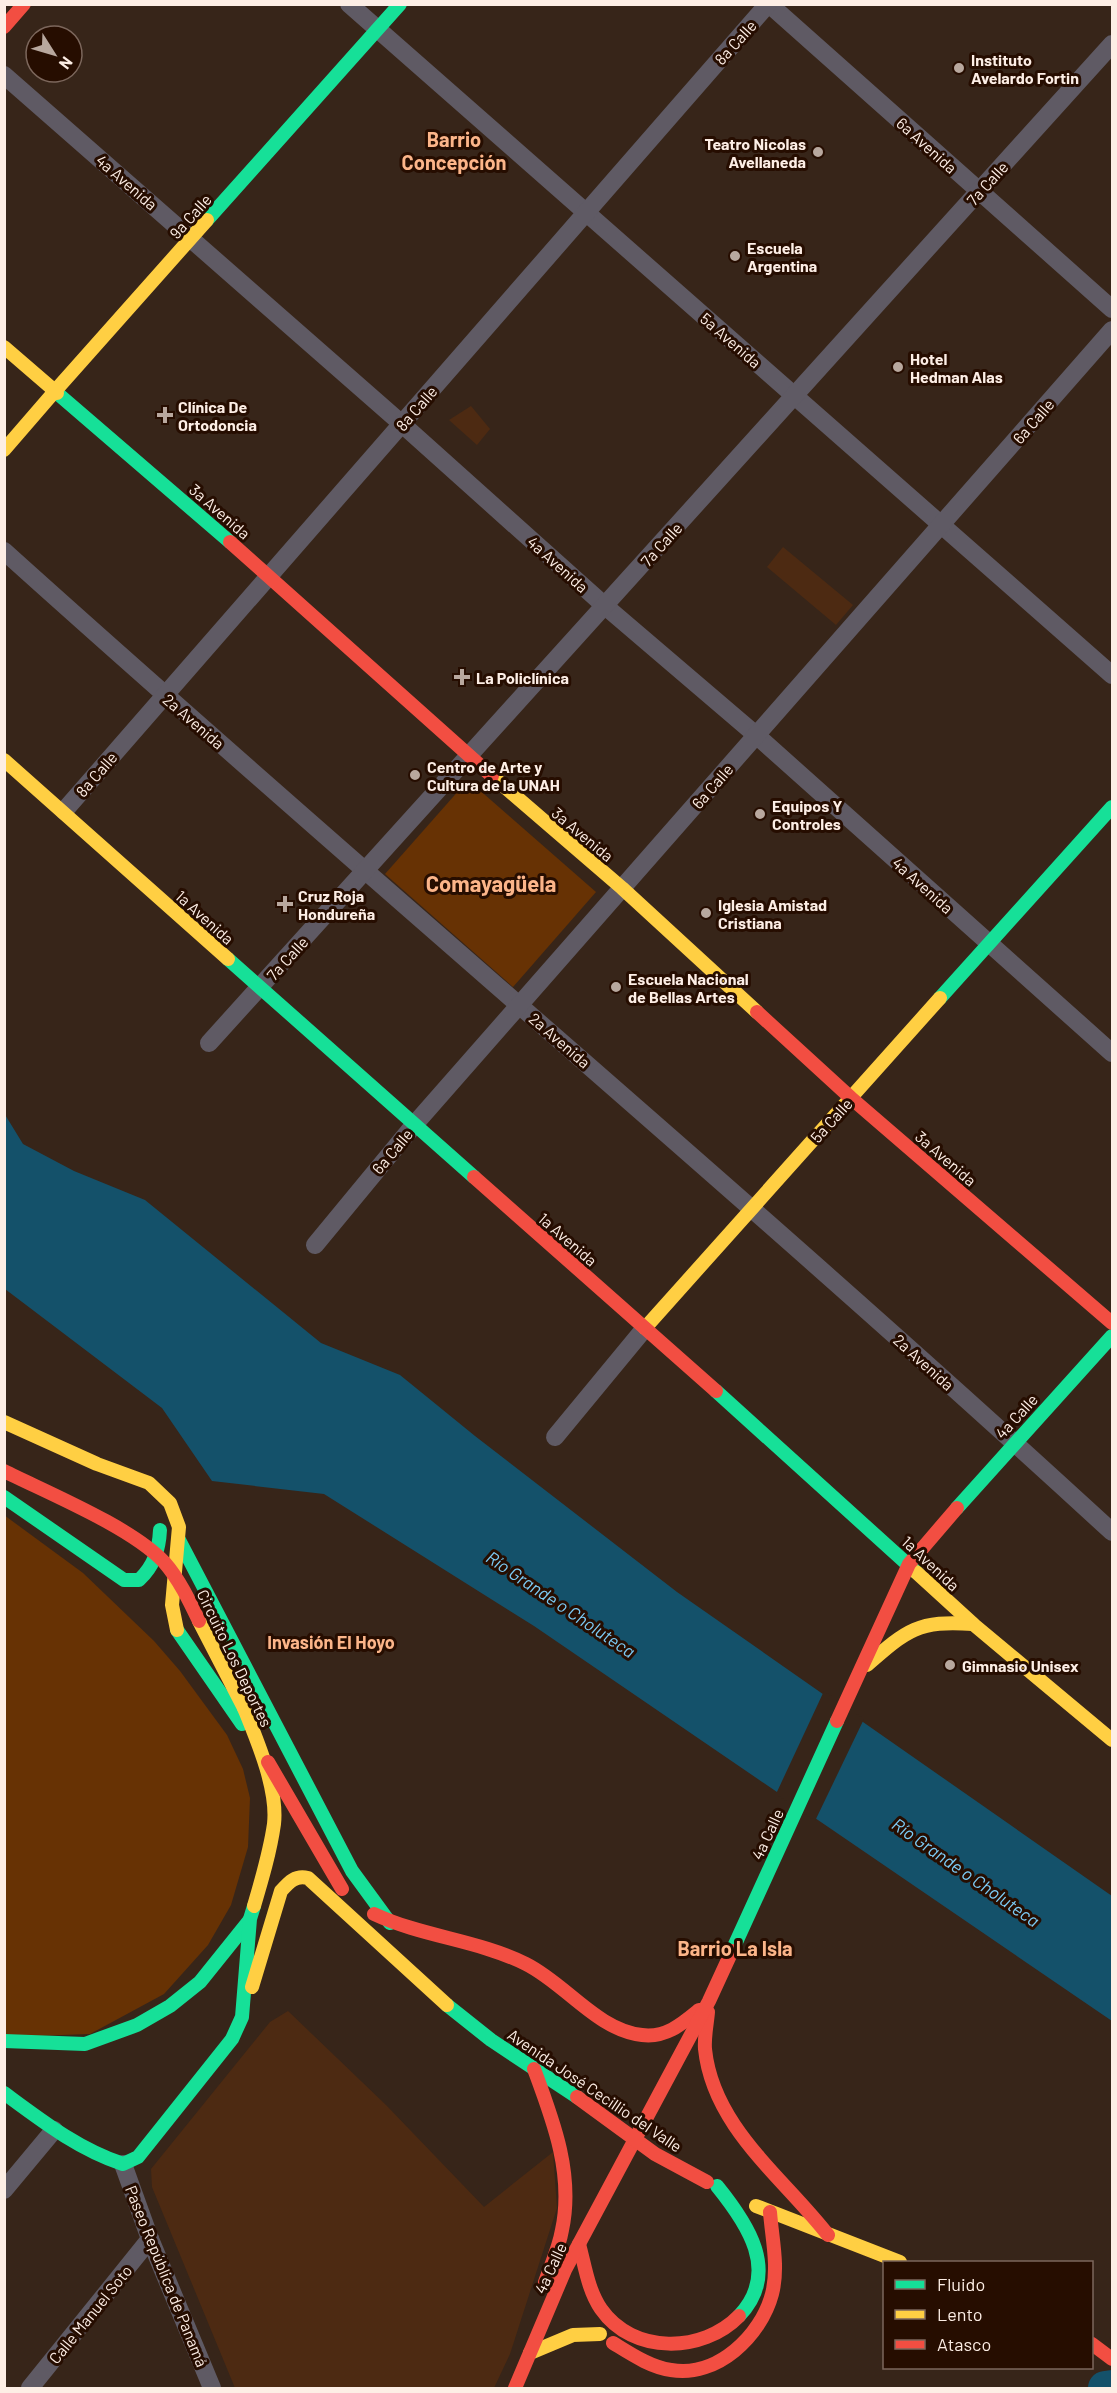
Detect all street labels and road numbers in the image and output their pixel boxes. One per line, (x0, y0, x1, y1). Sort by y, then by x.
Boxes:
street label: 8a Calle (710, 16, 760, 68)
street label: 6a Avenida (893, 113, 961, 177)
street label: 4a Avenida (92, 150, 162, 214)
street label: 7a Calle (962, 157, 1012, 209)
street label: 9a Calle (165, 190, 215, 242)
street label: 5a Avenida (697, 308, 765, 372)
street label: 8a Calle (391, 382, 441, 434)
street label: 6a Calle (1008, 395, 1058, 447)
street label: 3a Avenida (186, 479, 254, 543)
street label: 7a Calle (636, 518, 686, 570)
street label: 4a Avenida (524, 532, 592, 596)
street label: 2a Avenida (160, 689, 228, 753)
street label: 8a Calle (71, 748, 121, 800)
street label: 6a Calle (687, 760, 737, 812)
street label: 3a Avenida (548, 803, 618, 865)
street label: 4a Avenida (889, 853, 957, 917)
street label: 1a Avenida (172, 886, 238, 948)
street label: 7a Calle (262, 932, 312, 984)
street label: 2a Avenida (526, 1008, 594, 1072)
street label: 5a Calle (806, 1094, 856, 1146)
street label: 6a Calle (368, 1124, 416, 1178)
street label: 3a Avenida (912, 1126, 980, 1190)
street label: 1a Avenida (535, 1208, 601, 1270)
street label: 2a Avenida (890, 1330, 958, 1394)
street label: 4a Calle (991, 1390, 1041, 1442)
street label: 1a Avenida (898, 1532, 964, 1594)
street label: Circuito Los Deportes (194, 1586, 276, 1730)
street label: 4a Calle (747, 1806, 787, 1862)
street label: Avenida José Cecillio del Valle (504, 2024, 686, 2156)
street label: Paseo República de Panamá (122, 2183, 212, 2369)
street label: 4a Calle (530, 2240, 570, 2296)
street label: Calle Manuel Soto (44, 2261, 136, 2367)

